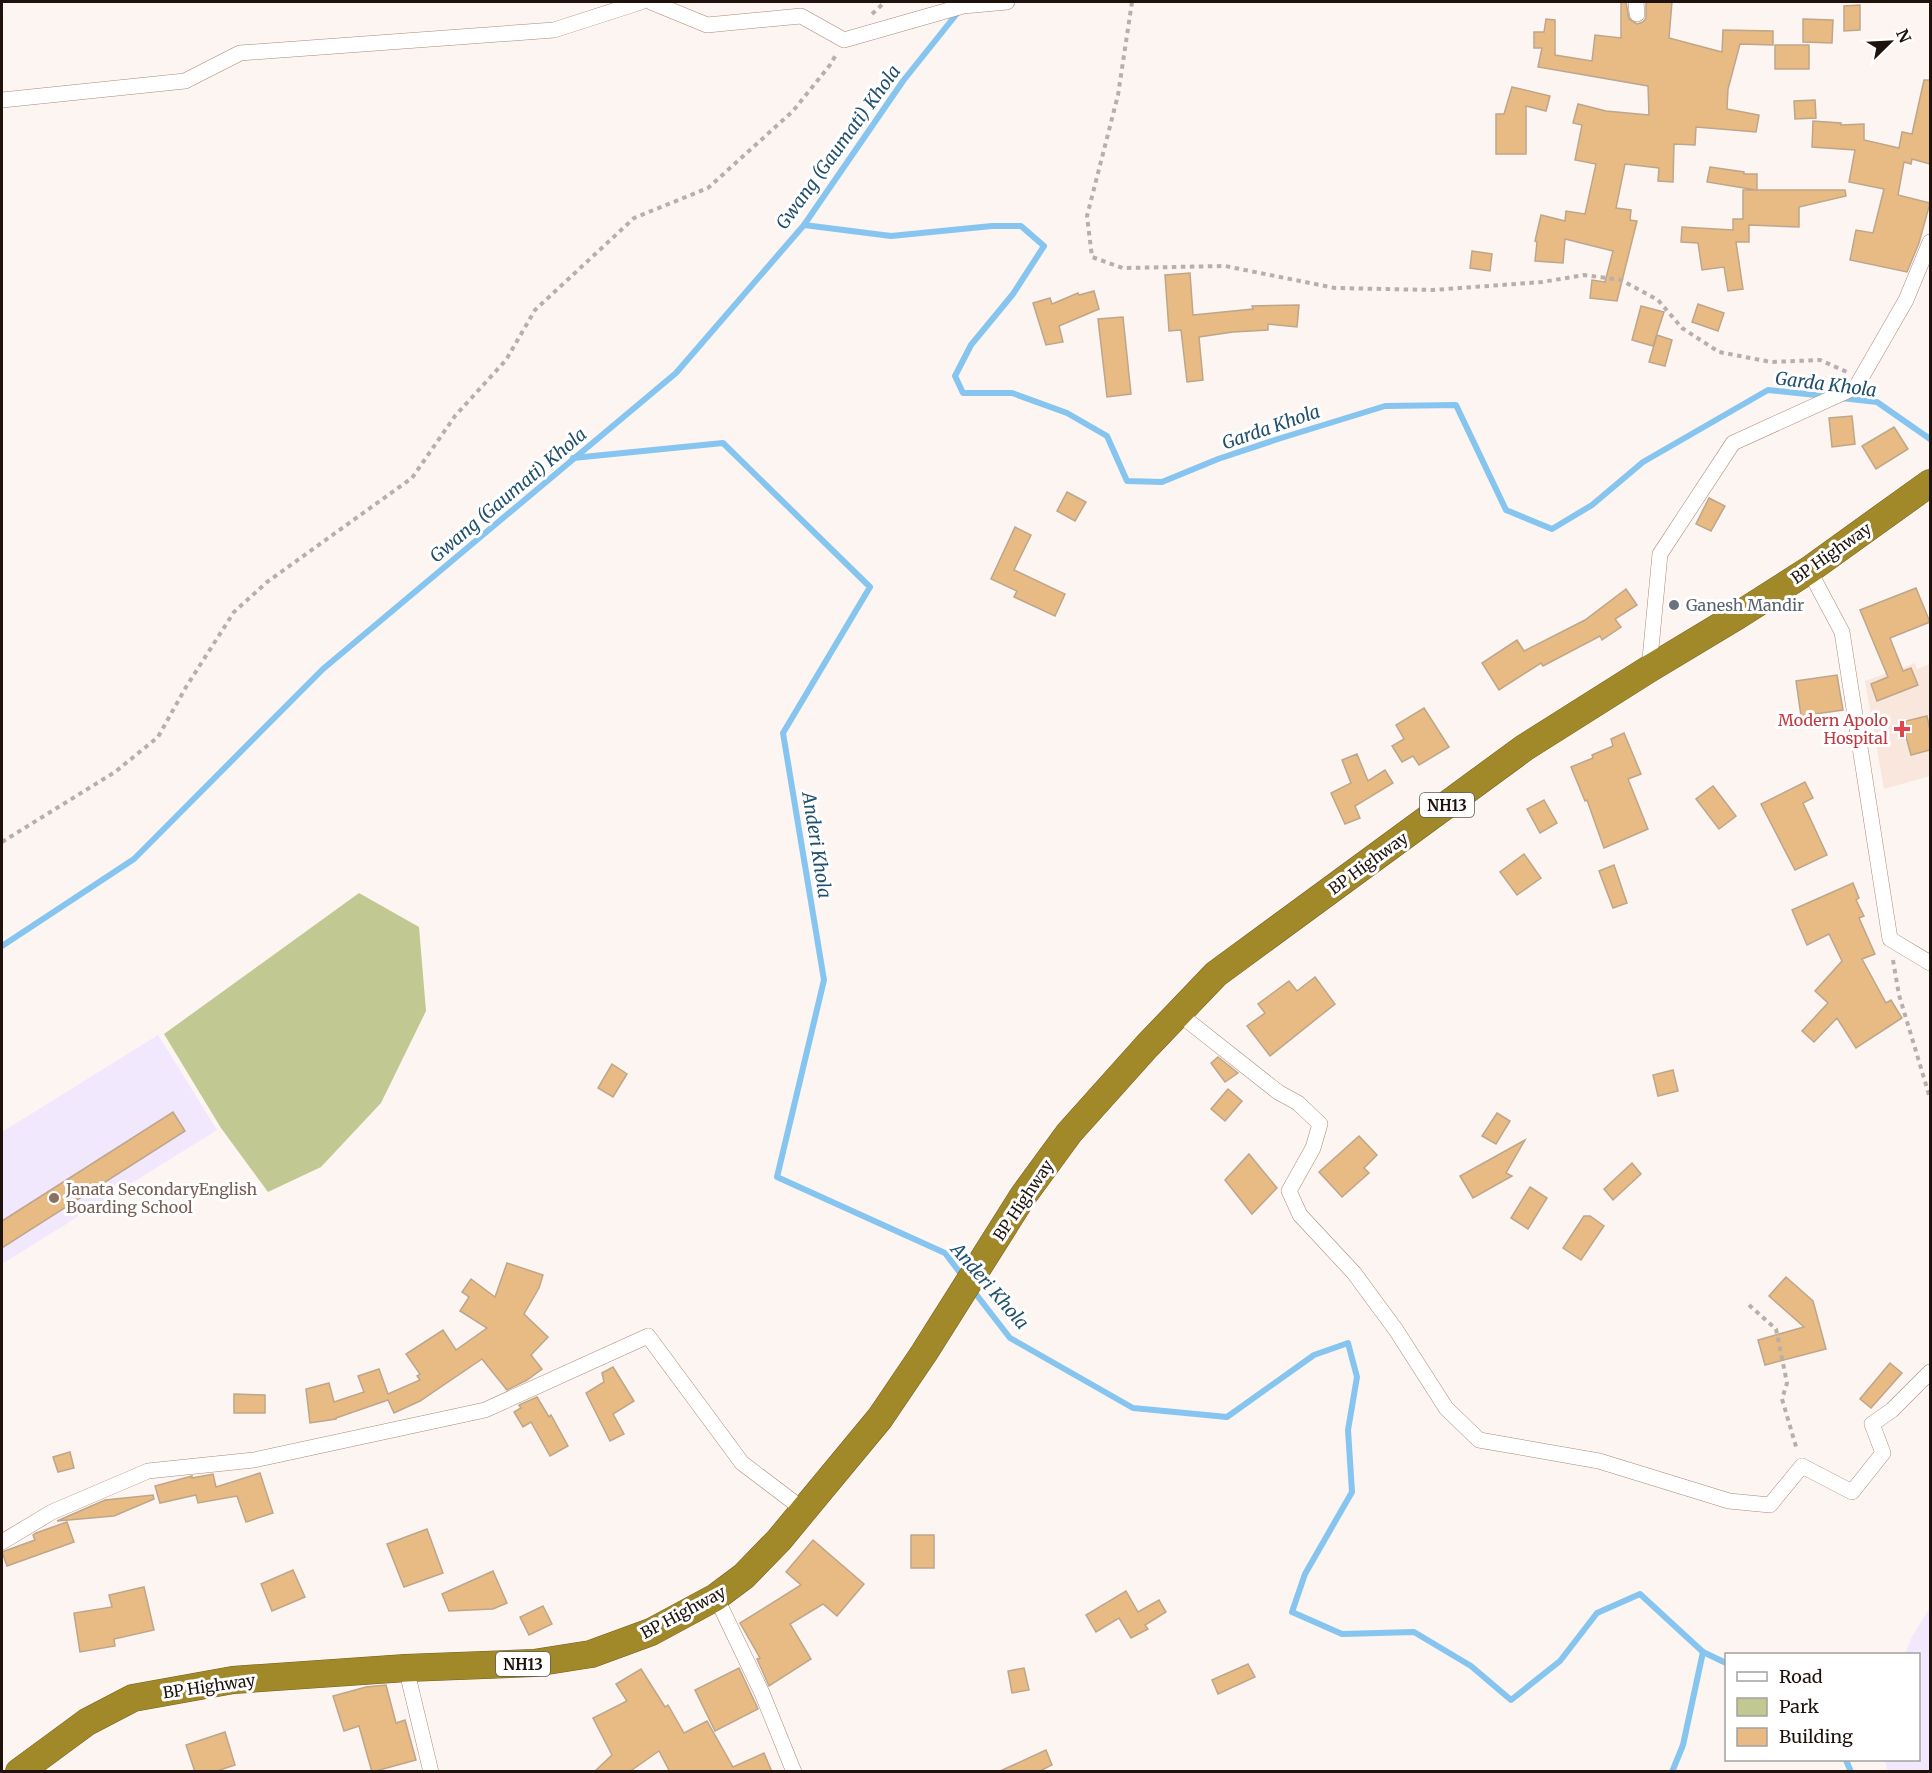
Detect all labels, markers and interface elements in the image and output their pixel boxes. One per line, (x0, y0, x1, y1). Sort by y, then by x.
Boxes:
north arrow (1860, 12, 1920, 72)
text: N (1892, 26, 1916, 46)
water label: Gwang (Gaumati) Khola (771, 60, 905, 234)
water label: Garda Khola (1774, 366, 1878, 402)
water label: Garda Khola (1219, 400, 1323, 454)
water label: Gwang (Gaumati) Khola (425, 423, 591, 567)
street label: BP Highway (1787, 518, 1875, 588)
place label: Ganesh Mandir (1686, 595, 1804, 615)
marker: Ganesh Mandir (1667, 598, 1681, 612)
place label: Modern Apolo Hospital (1778, 710, 1888, 748)
marker: Modern Apolo Hospital (1893, 720, 1911, 738)
water label: Anderi Khola (797, 788, 837, 900)
road number: NH13 (1420, 793, 1474, 817)
street label: BP Highway (1324, 827, 1412, 898)
street label: BP Highway (989, 1155, 1058, 1244)
place label: Janata SecondaryEnglish Boarding School (65, 1179, 258, 1217)
marker: Janata SecondaryEnglish Boarding School (47, 1191, 61, 1205)
water label: Anderi Khola (945, 1237, 1034, 1334)
street label: BP Highway (637, 1581, 729, 1643)
road number: NH13 (496, 1652, 550, 1676)
legend (1725, 1653, 1920, 1761)
text: Road (1779, 1665, 1823, 1688)
street label: BP Highway (161, 1670, 257, 1702)
text: Park (1779, 1695, 1820, 1718)
text: Building (1779, 1725, 1853, 1748)

